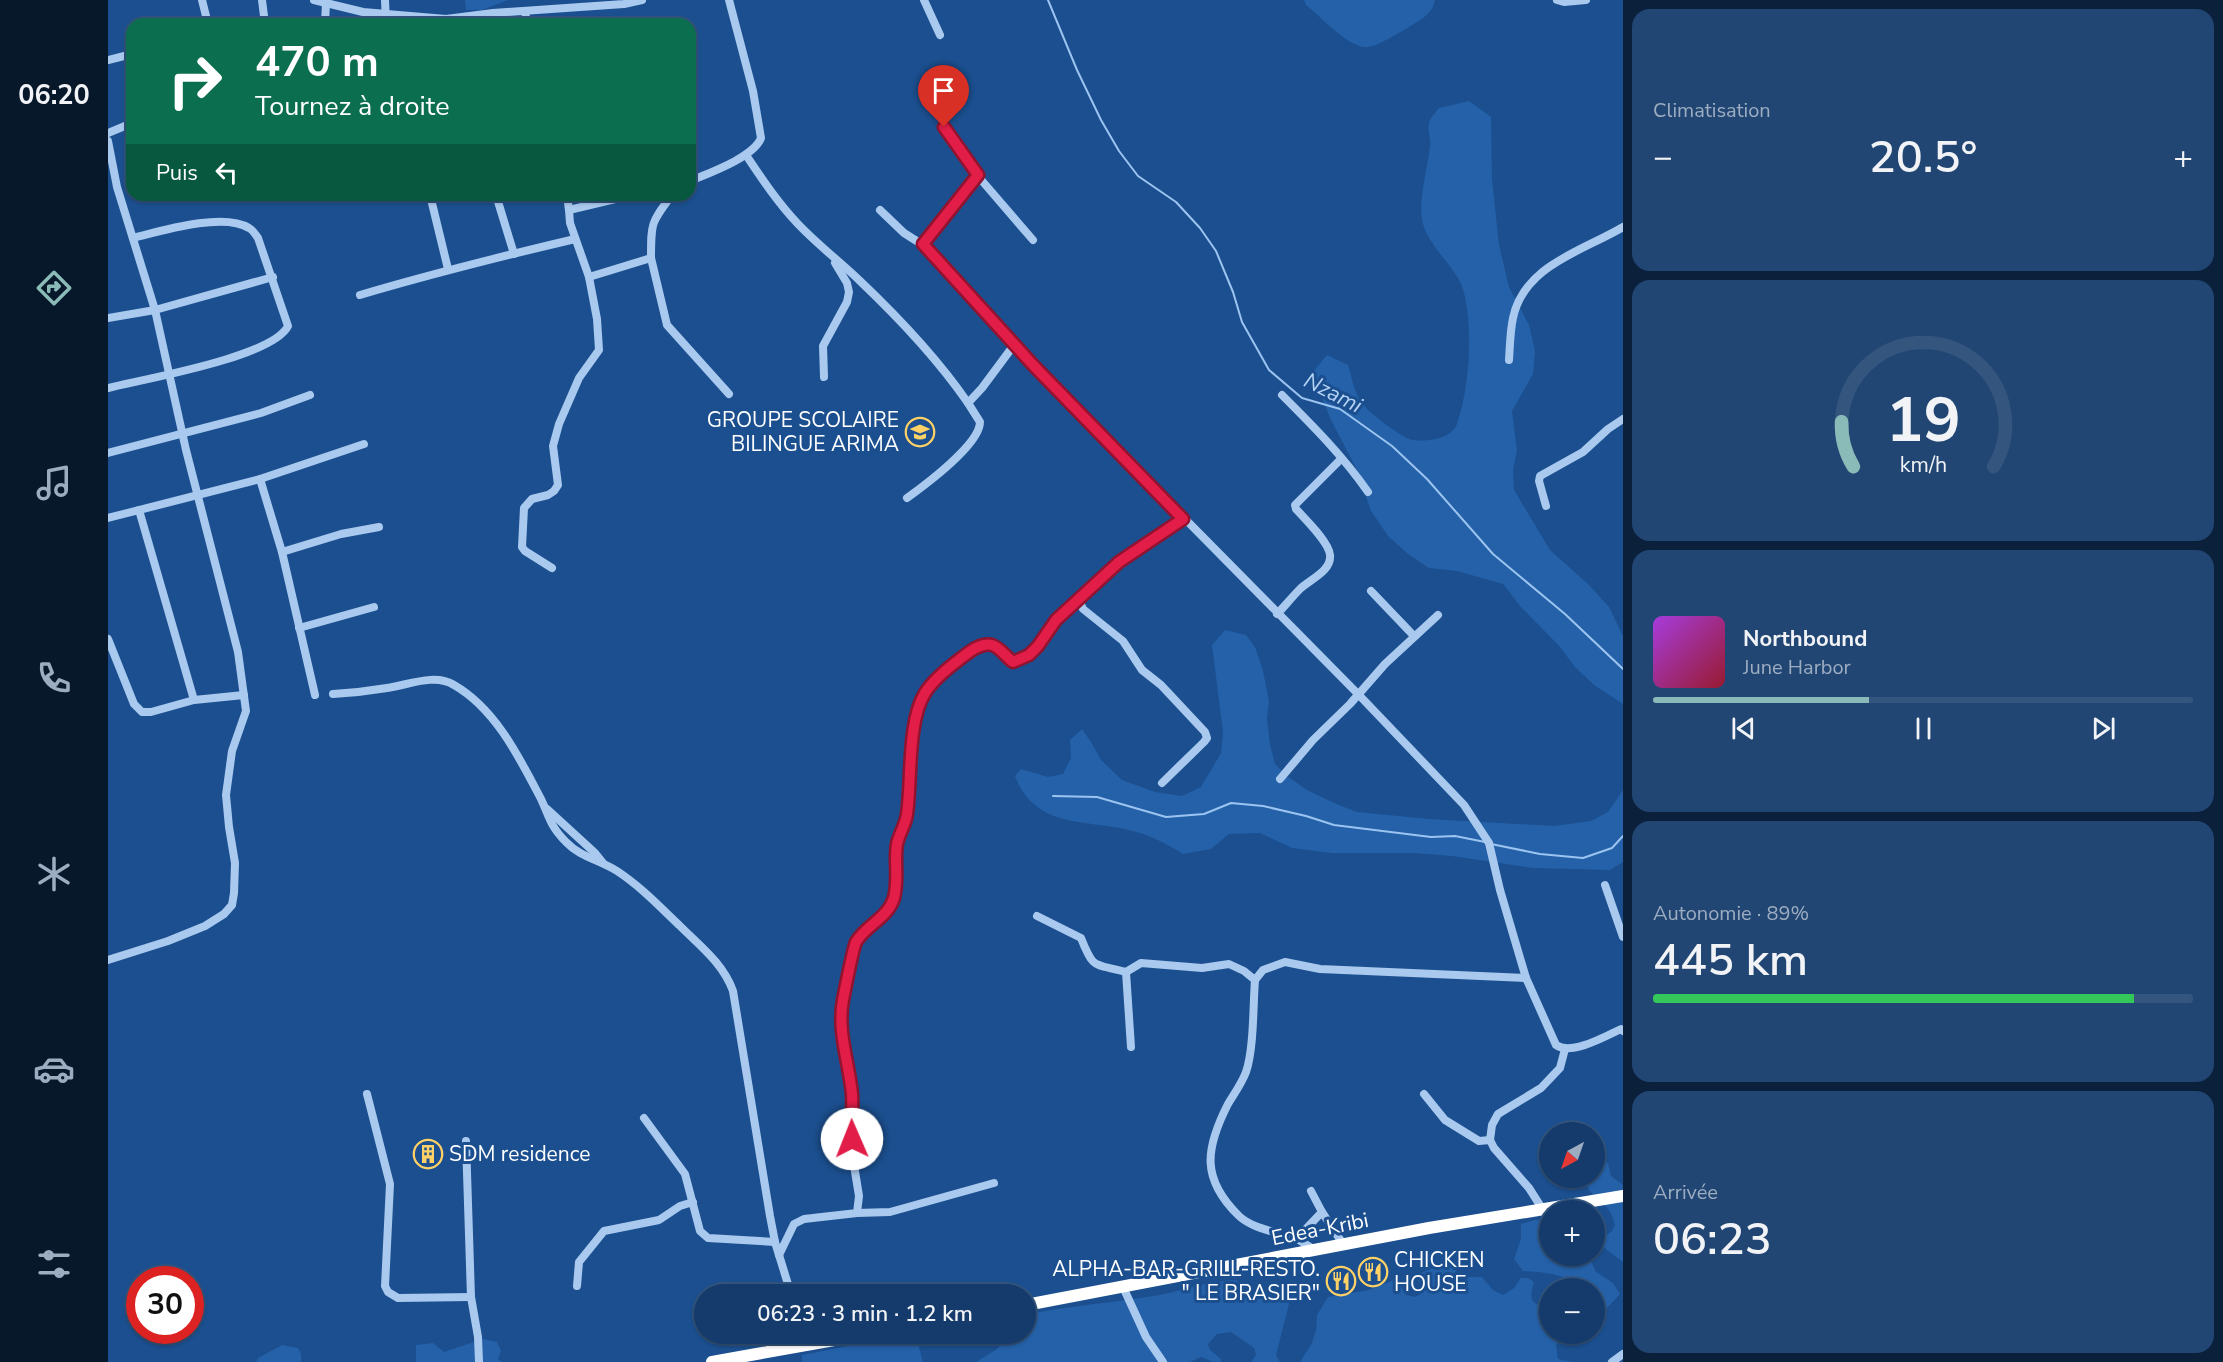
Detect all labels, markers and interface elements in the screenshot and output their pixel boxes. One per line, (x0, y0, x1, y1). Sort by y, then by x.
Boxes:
text: 470 m (255, 34, 379, 91)
icon: right (156, 42, 234, 120)
pin (918, 65, 969, 127)
icon: arrive (927, 74, 960, 107)
text: 06:20 (18, 77, 90, 114)
text: Tournez à droite (255, 88, 450, 125)
text: Climatisation (1653, 97, 1771, 124)
text: 20.5° (1869, 127, 1977, 188)
text: − (1653, 135, 1673, 180)
text: + (2173, 135, 2193, 180)
icon: left (210, 156, 243, 189)
text: Puis (156, 158, 198, 188)
icon: directions (33, 267, 75, 309)
water label: Nzami (1299, 366, 1368, 421)
text: 19 (1886, 379, 1960, 464)
place label: GROUPE SCOLAIRE BILINGUE ARIMA (707, 406, 899, 458)
school or university icon: GROUPE SCOLAIRE BILINGUE ARIMA (904, 416, 936, 448)
text: km/h (1899, 451, 1947, 481)
icon: music (33, 462, 75, 504)
text: Northbound (1743, 624, 1867, 654)
text: June Harbor (1743, 654, 1851, 681)
icon: phone (33, 657, 75, 699)
icon: previous (1727, 712, 1760, 745)
icon: pause (1907, 712, 1940, 745)
icon: next (2087, 712, 2120, 745)
icon: climate (33, 853, 75, 895)
text: Autonomie · 89% (1653, 900, 1809, 927)
text: 445 km (1653, 930, 1808, 991)
icon: car (33, 1048, 75, 1090)
position arrow (820, 1107, 884, 1171)
north arrow (1539, 1122, 1605, 1188)
map controls (1539, 1122, 1605, 1344)
building icon: SDM residence (412, 1138, 444, 1170)
place label: SDM residence (449, 1140, 590, 1168)
text: Arrivée (1653, 1179, 1718, 1206)
button: + (1539, 1200, 1605, 1266)
street label: Edea-Kribi (1269, 1206, 1371, 1252)
text: 06:23 (1653, 1209, 1772, 1270)
icon: filters (33, 1243, 75, 1285)
place label: CHICKEN HOUSE (1394, 1246, 1485, 1298)
place label: ALPHA-BAR-GRILL-RESTO. " LE BRASIER" (1052, 1255, 1320, 1307)
restaurant icon: CHICKEN HOUSE (1357, 1256, 1389, 1288)
restaurant icon: ALPHA-BAR-GRILL-RESTO. " LE BRASIER" (1325, 1265, 1357, 1297)
speed limit sign: 30 (126, 1266, 204, 1344)
button: − (1539, 1278, 1605, 1344)
text: 06:23 · 3 min · 1.2 km (757, 1299, 973, 1329)

